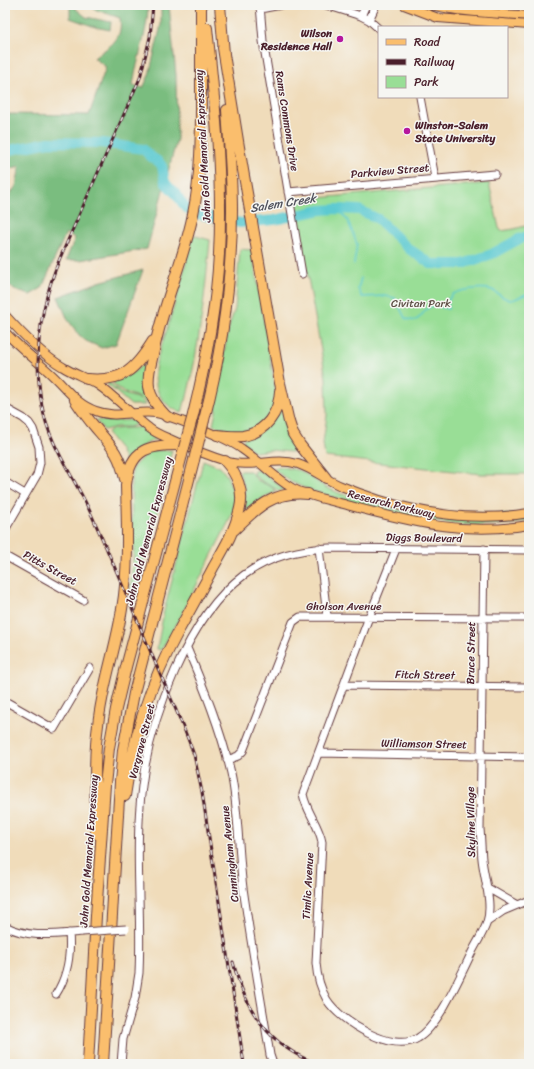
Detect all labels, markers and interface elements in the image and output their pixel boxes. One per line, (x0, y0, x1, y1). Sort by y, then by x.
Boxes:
place label: Wilson Residence Hall (260, 24, 333, 56)
legend (378, 26, 508, 98)
text: Road (414, 31, 441, 53)
marker: Wilson Residence Hall (335, 34, 345, 44)
text: Railway (414, 51, 455, 73)
street label: John Gold Memorial Expressway (189, 69, 217, 224)
street label: Rams Commons Drive (270, 69, 304, 173)
text: Park (414, 71, 439, 93)
place label: Winston-Salem State University (414, 116, 495, 148)
marker: Winston-Salem State University (402, 126, 412, 136)
street label: Parkview Street (350, 158, 430, 184)
water label: Salem Creek (249, 187, 319, 219)
park label: Civitan Park (391, 294, 451, 313)
street label: John Gold Memorial Expressway (120, 454, 178, 608)
street label: Research Parkway (346, 484, 437, 524)
street label: Diggs Boulevard (386, 528, 464, 548)
street label: Pitts Street (20, 545, 81, 591)
street label: Gholson Avenue (306, 597, 382, 616)
street label: Bruce Street (461, 621, 481, 685)
street label: Fitch Street (395, 665, 456, 685)
street label: Vargrave Street (123, 701, 161, 781)
street label: Williamson Street (381, 734, 467, 754)
street label: John Gold Memorial Expressway (74, 774, 104, 929)
street label: Skyline Village (461, 786, 481, 858)
street label: Cunningham Avenue (215, 804, 245, 903)
street label: Timlic Avenue (297, 852, 319, 920)

